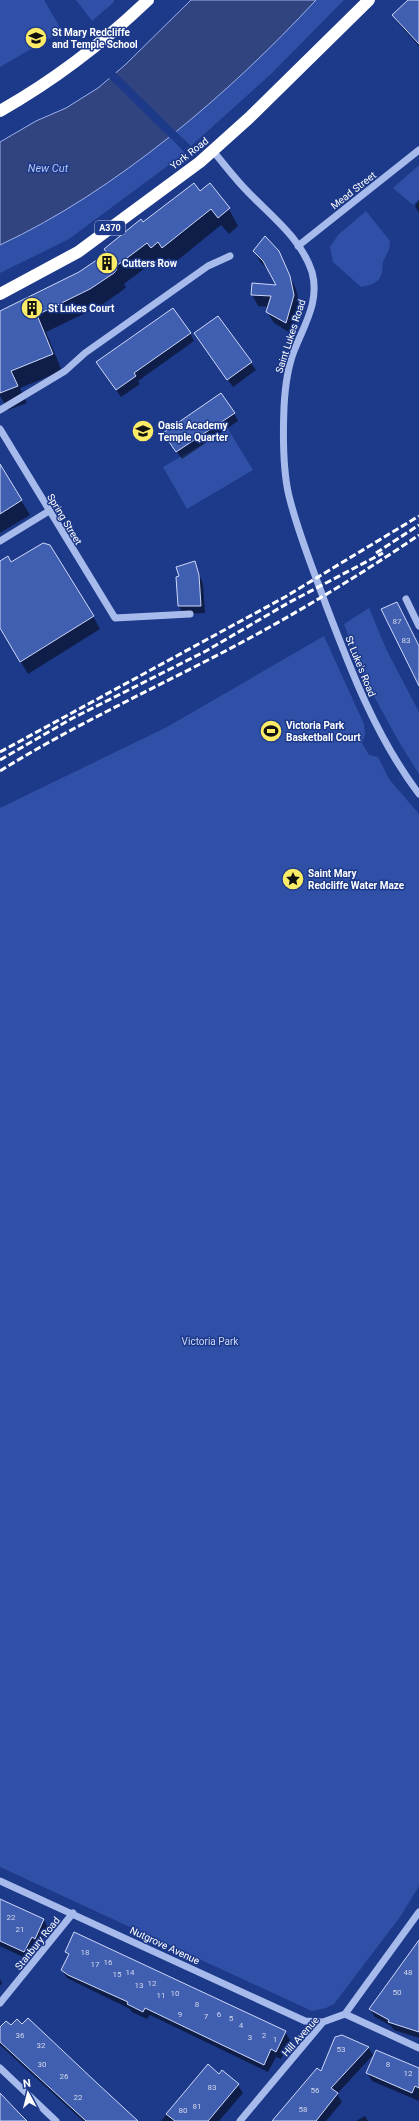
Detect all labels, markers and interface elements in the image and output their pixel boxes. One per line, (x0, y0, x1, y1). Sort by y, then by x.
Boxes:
school or university icon: St Mary Redcliffe and Temple School (23, 25, 49, 51)
place label: St Mary Redcliffe and Temple School (52, 27, 138, 50)
street label: York Road (168, 135, 211, 172)
water label: New Cut (28, 162, 69, 175)
street label: Mead Street (329, 169, 378, 211)
road number: A370 (95, 221, 125, 235)
building icon: Cutters Row (94, 250, 120, 276)
place label: Cutters Row (122, 258, 178, 269)
building icon: St Lukes Court (19, 295, 45, 321)
street label: Saint Lukes Road (273, 298, 308, 374)
place label: St Lukes Court (48, 303, 115, 314)
school or university icon: Oasis Academy Temple Quarter (130, 418, 156, 444)
place label: Oasis Academy Temple Quarter (158, 420, 229, 443)
street label: Spring Street (45, 492, 84, 547)
house number: 87 (393, 617, 402, 626)
street label: St Luke's Road (343, 634, 378, 698)
house number: 83 (402, 636, 411, 645)
sports icon: Victoria Park Basketball Court (258, 718, 284, 744)
place label: Victoria Park Basketball Court (286, 720, 361, 743)
place icon: Saint Mary Redcliffe Water Maze (280, 866, 306, 892)
place label: Saint Mary Redcliffe Water Maze (308, 868, 405, 891)
park label: Victoria Park (182, 1336, 239, 1347)
house number: 22 (7, 1913, 16, 1922)
street label: Stanbury Road (13, 1915, 62, 1972)
street label: Nutgrove Avenue (128, 1924, 201, 1966)
house number: 21 (16, 1925, 25, 1934)
house number: 18 (81, 1948, 90, 1957)
house number: 16 (104, 1958, 113, 1967)
house number: 17 (91, 1960, 100, 1969)
house number: 14 (126, 1968, 135, 1977)
house number: 48 (404, 1968, 413, 1977)
house number: 15 (113, 1970, 122, 1979)
house number: 12 (148, 1979, 157, 1988)
house number: 13 (135, 1981, 144, 1990)
house number: 50 (393, 1988, 402, 1997)
house number: 10 (171, 1989, 180, 1998)
house number: 11 (157, 1991, 166, 2000)
house number: 8 (195, 2000, 200, 2009)
house number: 9 (178, 2010, 182, 2019)
house number: 6 (217, 2010, 222, 2019)
house number: 7 (204, 2012, 209, 2021)
house number: 5 (229, 2014, 234, 2023)
street label: Hill Avenue (280, 2014, 321, 2058)
house number: 4 (239, 2021, 244, 2030)
house number: 36 (16, 2031, 25, 2040)
house number: 2 (262, 2031, 267, 2040)
house number: 3 (248, 2033, 252, 2042)
house number: 1 (273, 2035, 277, 2044)
house number: 32 (37, 2041, 46, 2050)
house number: 53 (337, 2045, 346, 2054)
house number: 30 (38, 2060, 47, 2069)
house number: 8 (386, 2060, 391, 2069)
house number: 12 (404, 2069, 413, 2078)
house number: 26 (60, 2072, 69, 2081)
north arrow (8, 2073, 48, 2113)
text: N (22, 2077, 32, 2090)
house number: 83 (208, 2083, 217, 2092)
house number: 56 (311, 2086, 320, 2095)
house number: 22 (74, 2093, 83, 2102)
house number: 81 (193, 2102, 202, 2111)
house number: 58 (299, 2105, 308, 2114)
house number: 80 (179, 2106, 188, 2115)

